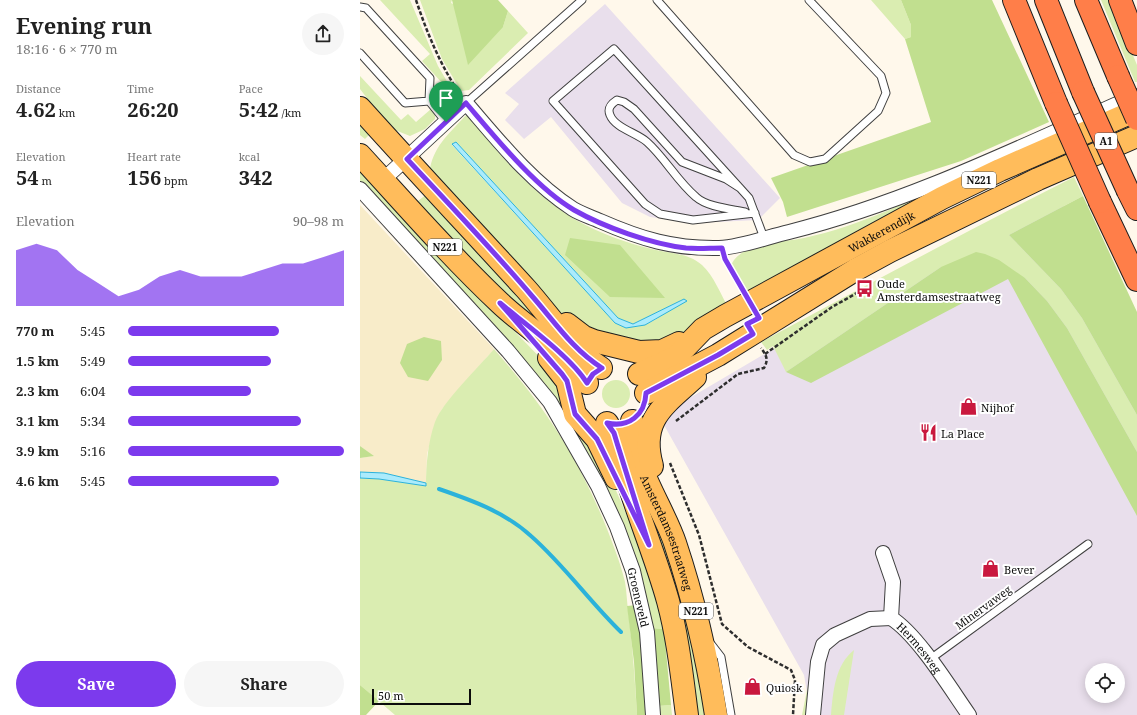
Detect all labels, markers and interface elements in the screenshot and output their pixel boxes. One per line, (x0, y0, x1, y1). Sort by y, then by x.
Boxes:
text: Evening run (16, 10, 152, 40)
button: share (302, 13, 344, 55)
text: 18:16 · 6 × 770 m (16, 40, 118, 58)
text: Distance (16, 81, 61, 96)
text: Time (127, 81, 154, 96)
text: Pace (239, 81, 263, 96)
pin (429, 81, 463, 122)
icon: arrive (435, 87, 457, 109)
text: 4.62 (16, 96, 56, 123)
text: 26:20 (127, 96, 179, 123)
text: 5:42 (239, 96, 279, 123)
text: km (56, 105, 75, 120)
text: /km (279, 105, 302, 120)
road number: A1 (1095, 133, 1117, 149)
text: Elevation (16, 149, 66, 164)
text: Heart rate (127, 149, 181, 164)
text: kcal (239, 149, 260, 164)
text: 54 (16, 164, 39, 191)
text: 156 (127, 164, 161, 191)
text: 342 (239, 164, 273, 191)
road number: N221 (962, 172, 996, 188)
text: m (39, 173, 52, 188)
text: bpm (161, 173, 188, 188)
street label: Wakkerendijk (845, 207, 918, 255)
text: Elevation (16, 212, 75, 230)
text: 90–98 m (293, 212, 344, 230)
road number: N221 (428, 239, 462, 255)
place label: Oude Amsterdamsestraatweg (877, 276, 1001, 304)
bus stop icon: Oude Amsterdamsestraatweg (854, 279, 874, 299)
text: 770 m (16, 322, 54, 340)
text: 5:45 (80, 322, 106, 340)
text: 1.5 km (16, 352, 59, 370)
text: 5:49 (80, 352, 106, 370)
text: 2.3 km (16, 382, 59, 400)
text: 6:04 (80, 382, 106, 400)
shop icon: Nijhof (958, 397, 978, 417)
place label: Nijhof (981, 400, 1015, 415)
text: 3.1 km (16, 412, 59, 430)
text: 5:34 (80, 412, 106, 430)
restaurant icon: La Place (918, 423, 938, 443)
place label: La Place (941, 426, 985, 441)
text: 3.9 km (16, 442, 59, 460)
text: 5:16 (80, 442, 106, 460)
text: 4.6 km (16, 472, 59, 490)
text: 5:45 (80, 472, 106, 490)
street label: Amsterdamsestraatweg (637, 472, 697, 592)
shop icon: Bever (981, 559, 1001, 579)
place label: Bever (1004, 562, 1035, 577)
street label: Groeneveld (625, 566, 653, 629)
street label: Minervaweg (952, 582, 1014, 632)
road number: N221 (679, 603, 713, 619)
street label: Hermesweg (894, 618, 946, 676)
button: Save (16, 661, 176, 707)
button: Share (184, 661, 344, 707)
map controls (1085, 663, 1125, 703)
button: locate (1085, 663, 1125, 703)
shop icon: Quiosk (743, 677, 763, 697)
place label: Quiosk (766, 680, 803, 695)
scale bar (372, 687, 471, 706)
text: 50 m (378, 688, 404, 703)

